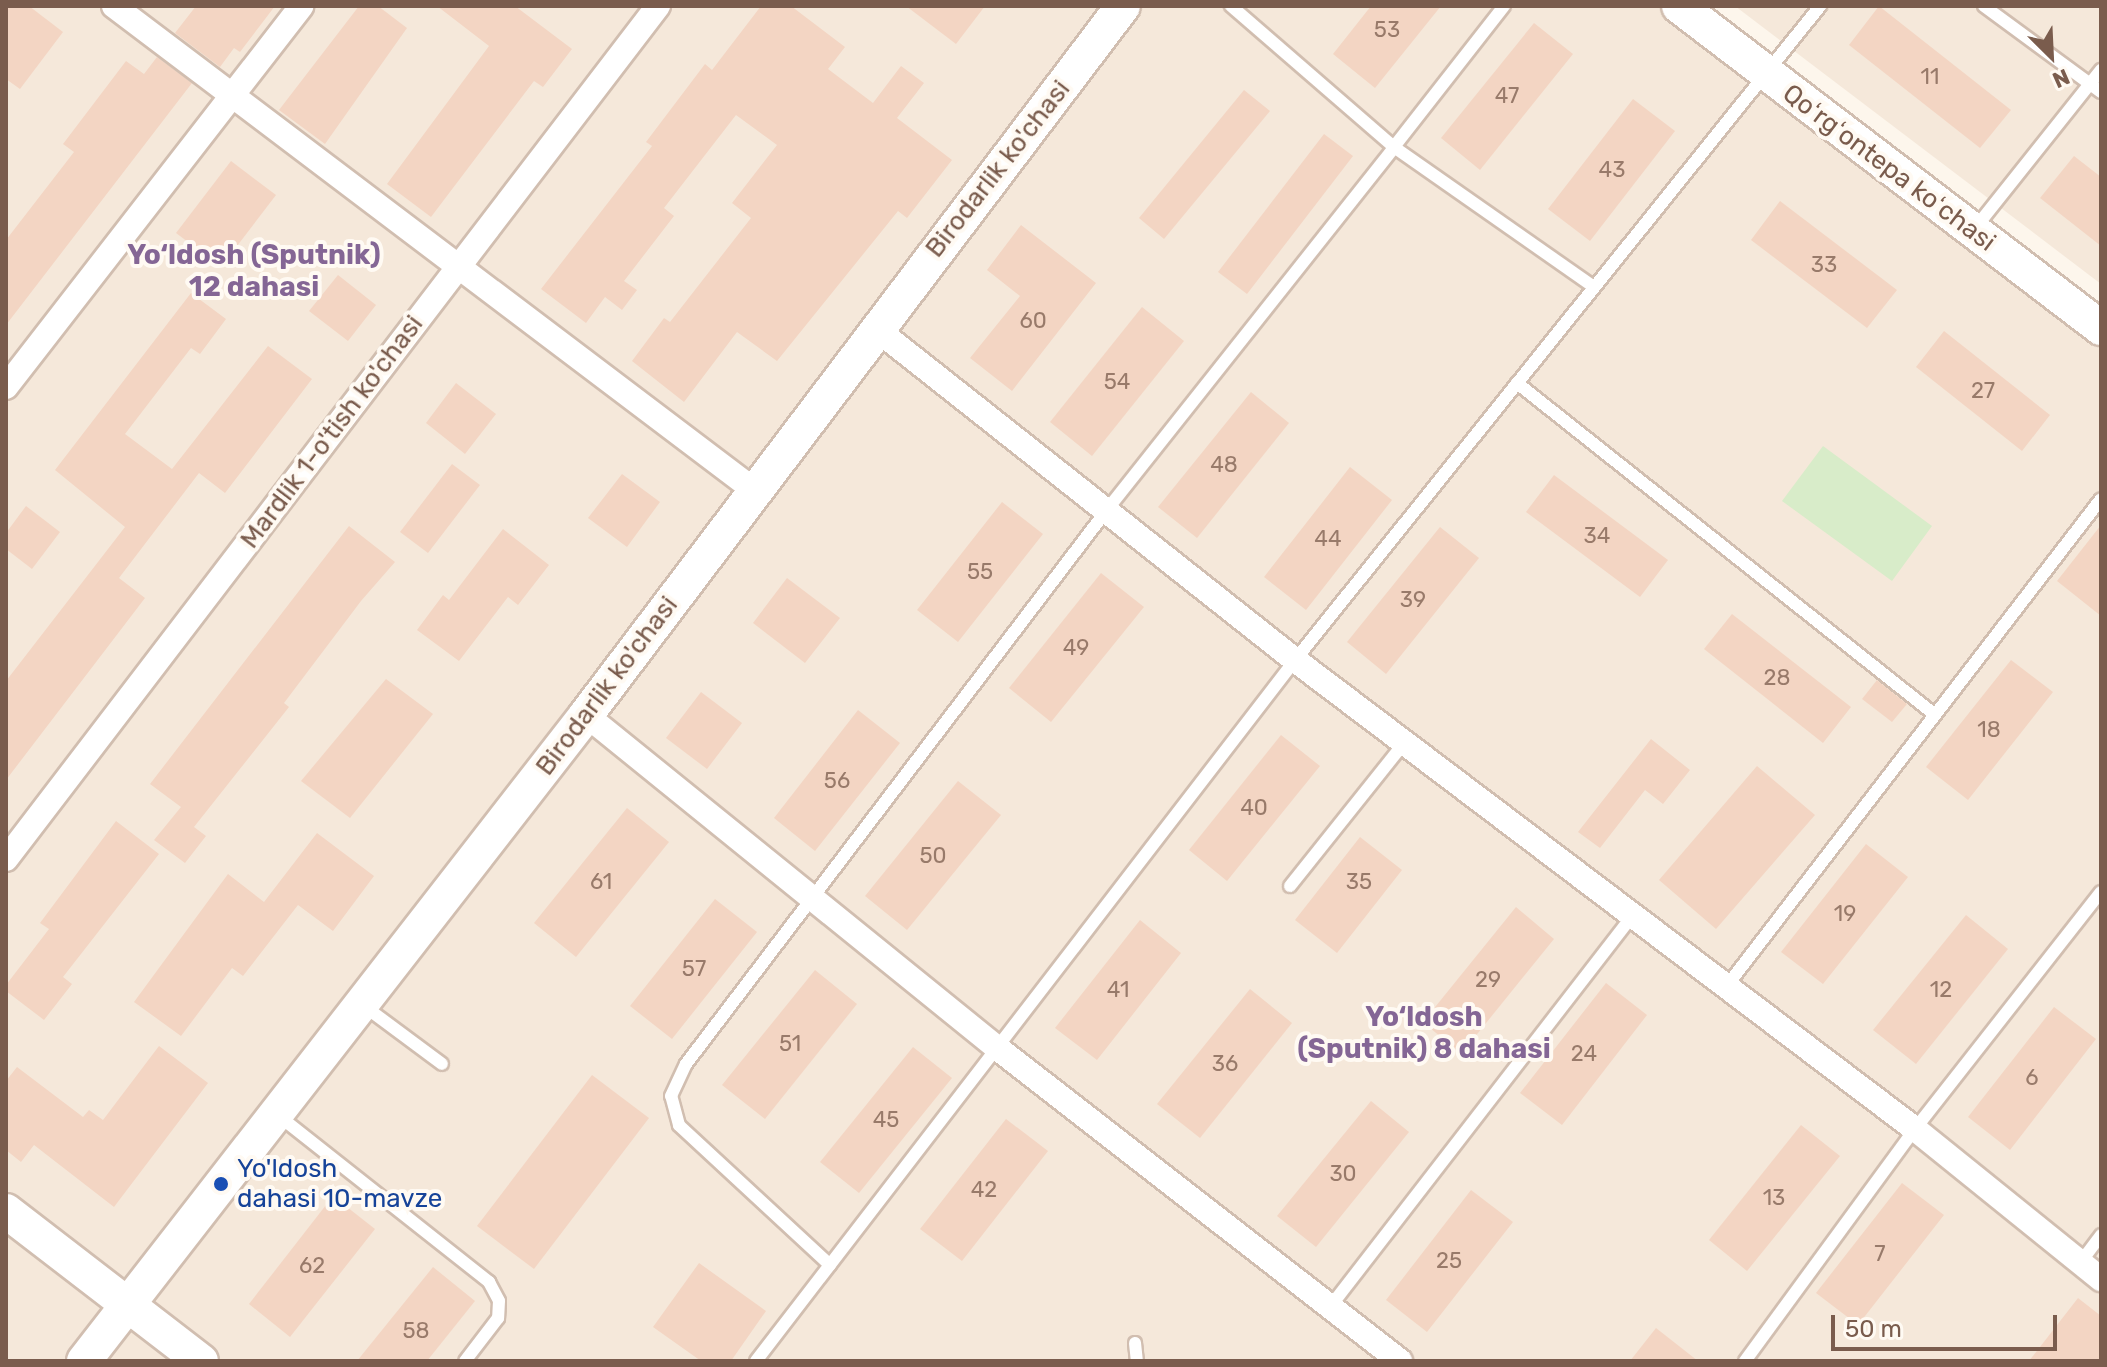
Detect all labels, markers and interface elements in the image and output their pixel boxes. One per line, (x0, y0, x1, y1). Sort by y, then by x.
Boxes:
north arrow (2011, 16, 2091, 96)
house number: 53 (1374, 17, 1400, 43)
text: N (2048, 63, 2074, 94)
house number: 11 (1921, 64, 1939, 90)
street label: Birodarlik ko'chasi (919, 74, 1077, 264)
street label: Qoʻrgʻontepa koʻchasi (1777, 78, 2001, 258)
house number: 47 (1495, 83, 1519, 109)
house number: 43 (1599, 157, 1625, 183)
district label: Yo‘ldosh (Sputnik) 12 dahasi (127, 238, 381, 304)
house number: 33 (1811, 252, 1837, 278)
house number: 60 (1019, 308, 1047, 334)
street label: Mardlik 1-o'tish ko'chasi (234, 309, 430, 555)
house number: 54 (1104, 369, 1130, 395)
house number: 27 (1971, 378, 1995, 404)
house number: 48 (1210, 452, 1238, 478)
house number: 34 (1584, 523, 1610, 549)
house number: 44 (1314, 526, 1342, 552)
house number: 55 (967, 559, 993, 585)
house number: 39 (1400, 587, 1426, 613)
street label: Birodarlik ko'chasi (529, 590, 685, 782)
house number: 49 (1063, 635, 1089, 661)
house number: 28 (1764, 665, 1790, 691)
house number: 18 (1977, 717, 2001, 743)
house number: 56 (824, 768, 850, 794)
house number: 40 (1240, 795, 1268, 821)
house number: 50 (919, 843, 947, 869)
house number: 61 (590, 869, 612, 895)
house number: 35 (1346, 869, 1372, 895)
house number: 19 (1834, 901, 1856, 927)
house number: 57 (682, 956, 706, 982)
house number: 29 (1475, 967, 1501, 993)
house number: 41 (1107, 977, 1129, 1003)
house number: 12 (1930, 977, 1952, 1003)
district label: Yo‘ldosh (Sputnik) 8 dahasi (1297, 1000, 1551, 1066)
house number: 51 (779, 1031, 801, 1057)
house number: 24 (1571, 1041, 1597, 1067)
house number: 36 (1212, 1051, 1238, 1077)
house number: 6 (2025, 1065, 2039, 1091)
house number: 45 (873, 1107, 899, 1133)
place label: Yo'ldosh dahasi 10-mavze (237, 1153, 442, 1214)
house number: 30 (1329, 1161, 1357, 1187)
marker: Yo'ldosh dahasi 10-mavze (212, 1175, 230, 1193)
house number: 42 (971, 1177, 997, 1203)
house number: 13 (1763, 1185, 1785, 1211)
house number: 7 (1874, 1241, 1886, 1267)
house number: 25 (1436, 1248, 1462, 1274)
house number: 62 (299, 1253, 325, 1279)
scale bar (1835, 1299, 2061, 1349)
text: 50 m (1845, 1315, 1902, 1343)
house number: 58 (402, 1318, 430, 1344)

